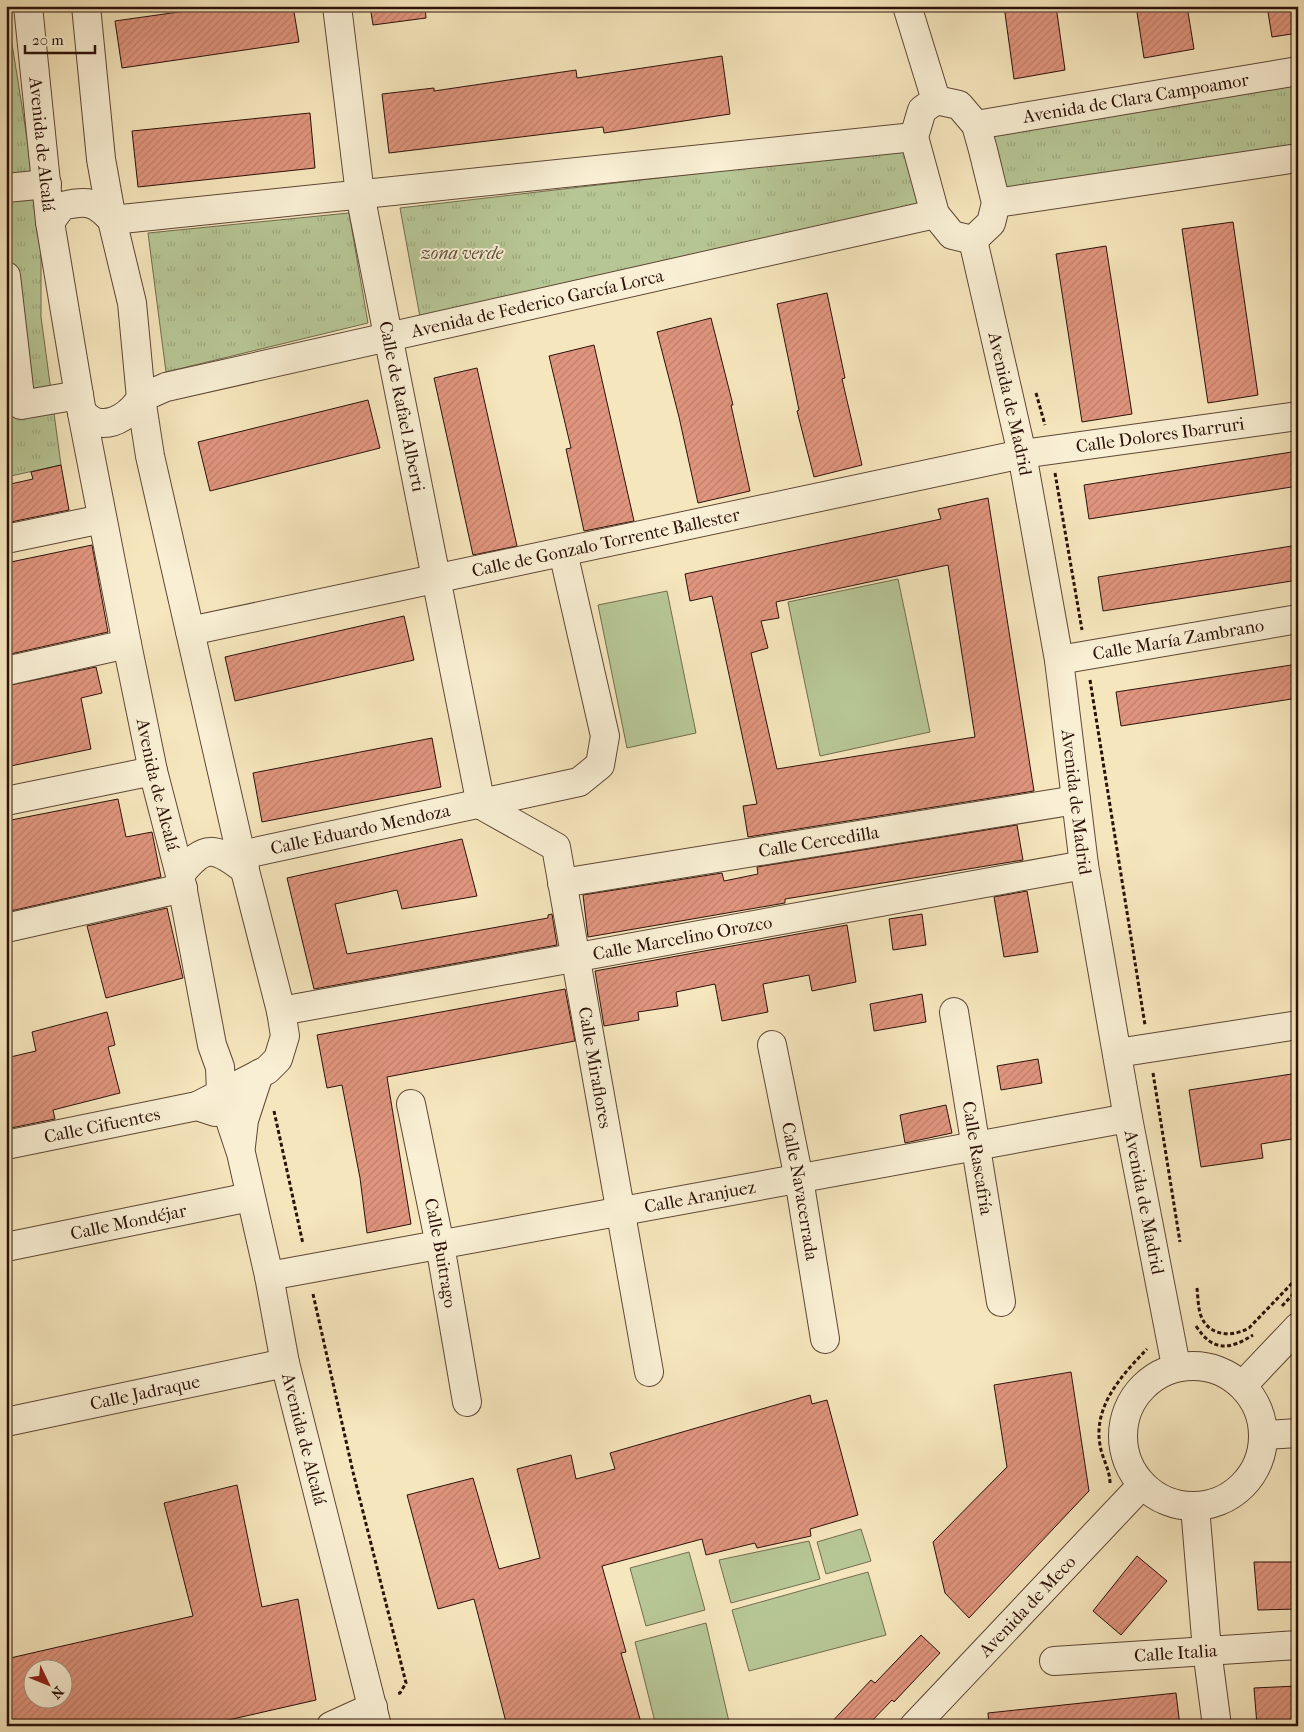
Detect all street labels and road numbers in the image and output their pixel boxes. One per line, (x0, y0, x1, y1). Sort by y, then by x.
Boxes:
street label: Avenida de Clara Campoamor (1020, 69, 1251, 128)
street label: Avenida de Alcalá (25, 75, 59, 213)
street label: Avenida de Federico García Lorca (408, 265, 666, 342)
street label: Calle de Rafael Alberti (375, 319, 429, 494)
street label: Avenida de Madrid (984, 329, 1036, 477)
street label: Calle Dolores Ibarruri (1074, 413, 1246, 457)
street label: Calle de Gonzalo Torrente Ballester (470, 504, 742, 581)
street label: Calle María Zambrano (1091, 615, 1265, 665)
street label: Avenida de Alcalá (132, 716, 184, 854)
street label: Avenida de Madrid (1057, 727, 1096, 877)
street label: Calle Eduardo Mendoza (268, 799, 453, 859)
street label: Calle Cercedilla (757, 821, 881, 862)
street label: Calle Marcelino Orozco (591, 911, 774, 965)
street label: Calle Miraflores (574, 1005, 616, 1130)
street label: Calle Rascafría (958, 1100, 997, 1217)
street label: Calle Cifuentes (42, 1103, 162, 1147)
street label: Calle Navacerrada (777, 1120, 823, 1263)
street label: Avenida de Madrid (1120, 1127, 1169, 1276)
street label: Calle Aranjuez (642, 1176, 757, 1217)
street label: Calle Buitrago (420, 1196, 461, 1310)
street label: Calle Mondéjar (69, 1200, 189, 1244)
street label: Avenida de Alcalá (277, 1370, 331, 1508)
street label: Calle Jadraque (88, 1371, 202, 1414)
street label: Avenida de Meco (974, 1551, 1080, 1662)
street label: Calle Italia (1134, 1640, 1219, 1666)

